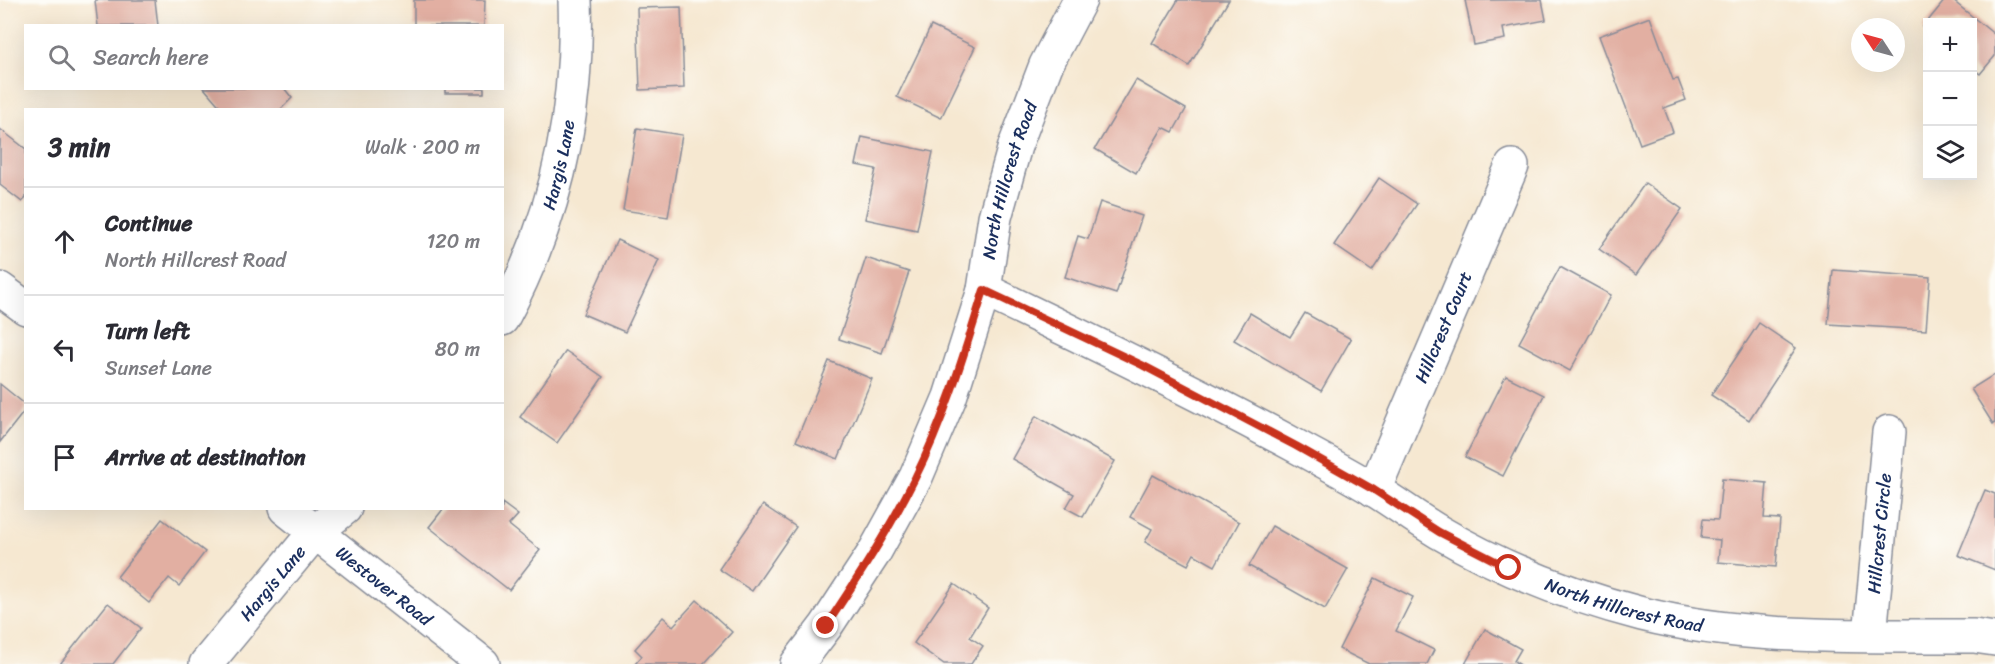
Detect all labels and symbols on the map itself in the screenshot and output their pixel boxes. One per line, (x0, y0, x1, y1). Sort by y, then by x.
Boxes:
north arrow (1851, 18, 1905, 72)
street label: North Hillcrest Road (973, 95, 1047, 261)
street label: Hargis Lane (533, 118, 584, 214)
street label: Hillcrest Court (1405, 266, 1481, 388)
street label: Hillcrest Circle (1858, 472, 1901, 595)
street label: Westover Road (328, 537, 441, 635)
street label: Hargis Lane (231, 538, 314, 629)
route start (1495, 554, 1521, 580)
street label: North Hillcrest Road (1540, 568, 1707, 642)
route end (812, 612, 838, 638)

